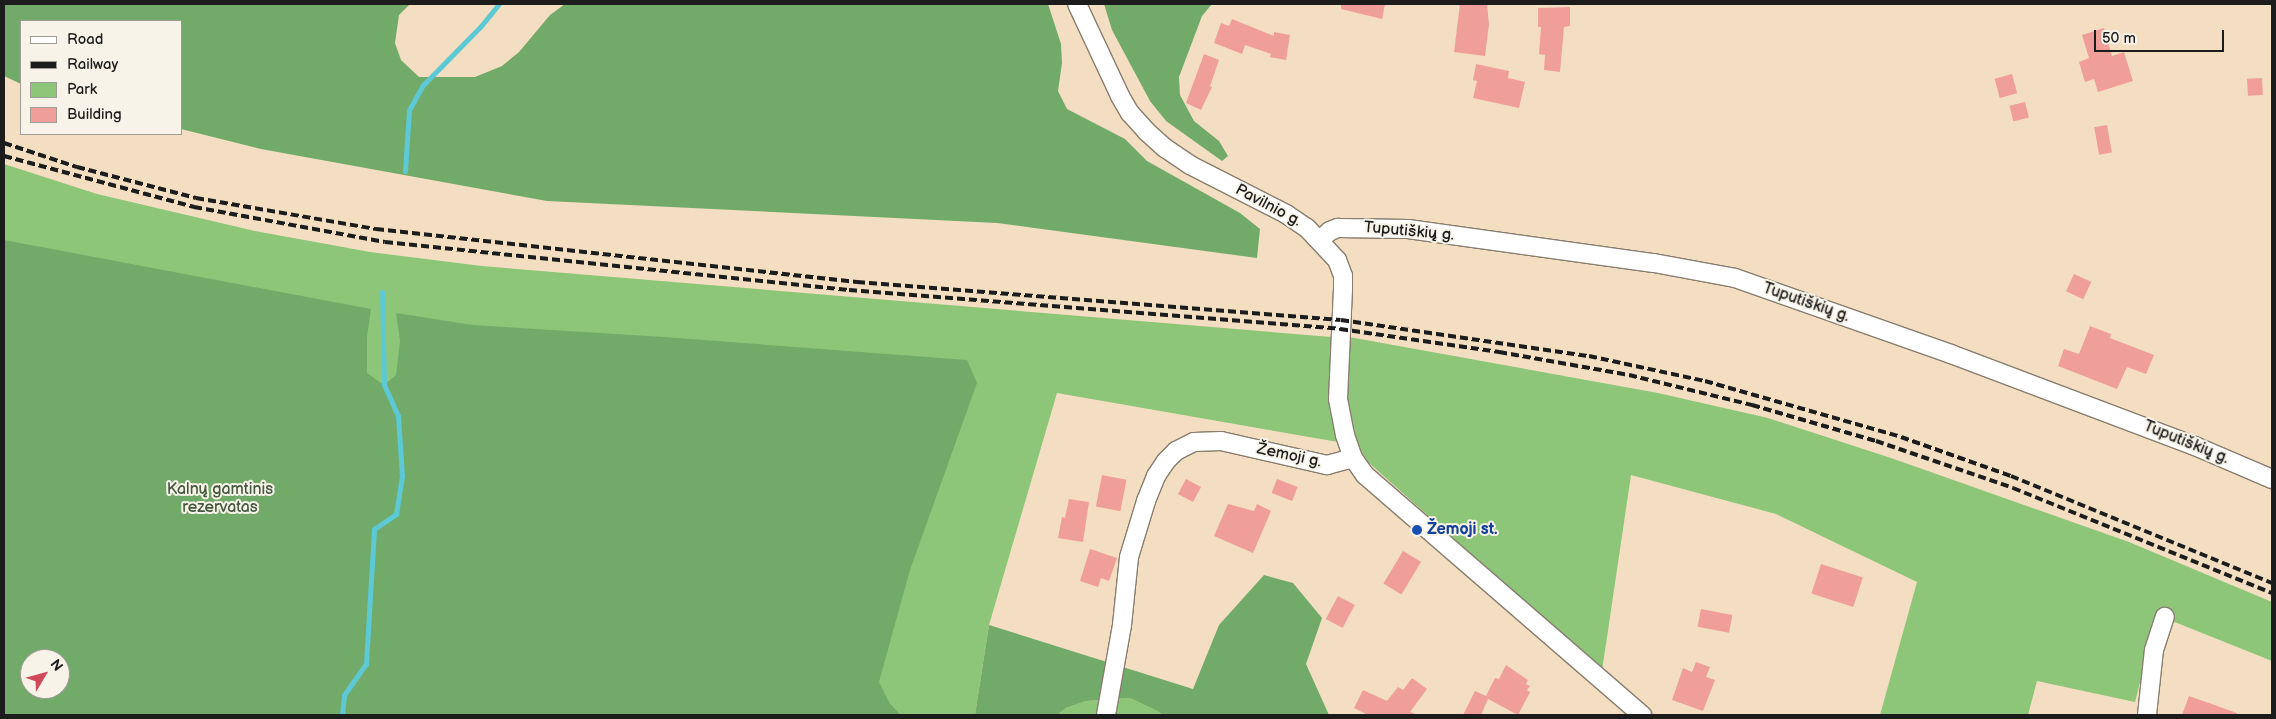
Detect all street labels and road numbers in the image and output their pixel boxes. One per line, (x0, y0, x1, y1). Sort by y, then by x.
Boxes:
street label: Pavilnio g. (1232, 181, 1304, 231)
street label: Tuputiškių g. (1363, 218, 1455, 246)
street label: Tuputiškių g. (1760, 279, 1852, 327)
street label: Tuputiškių g. (2140, 417, 2232, 469)
street label: Žemoji g. (1255, 440, 1323, 472)

